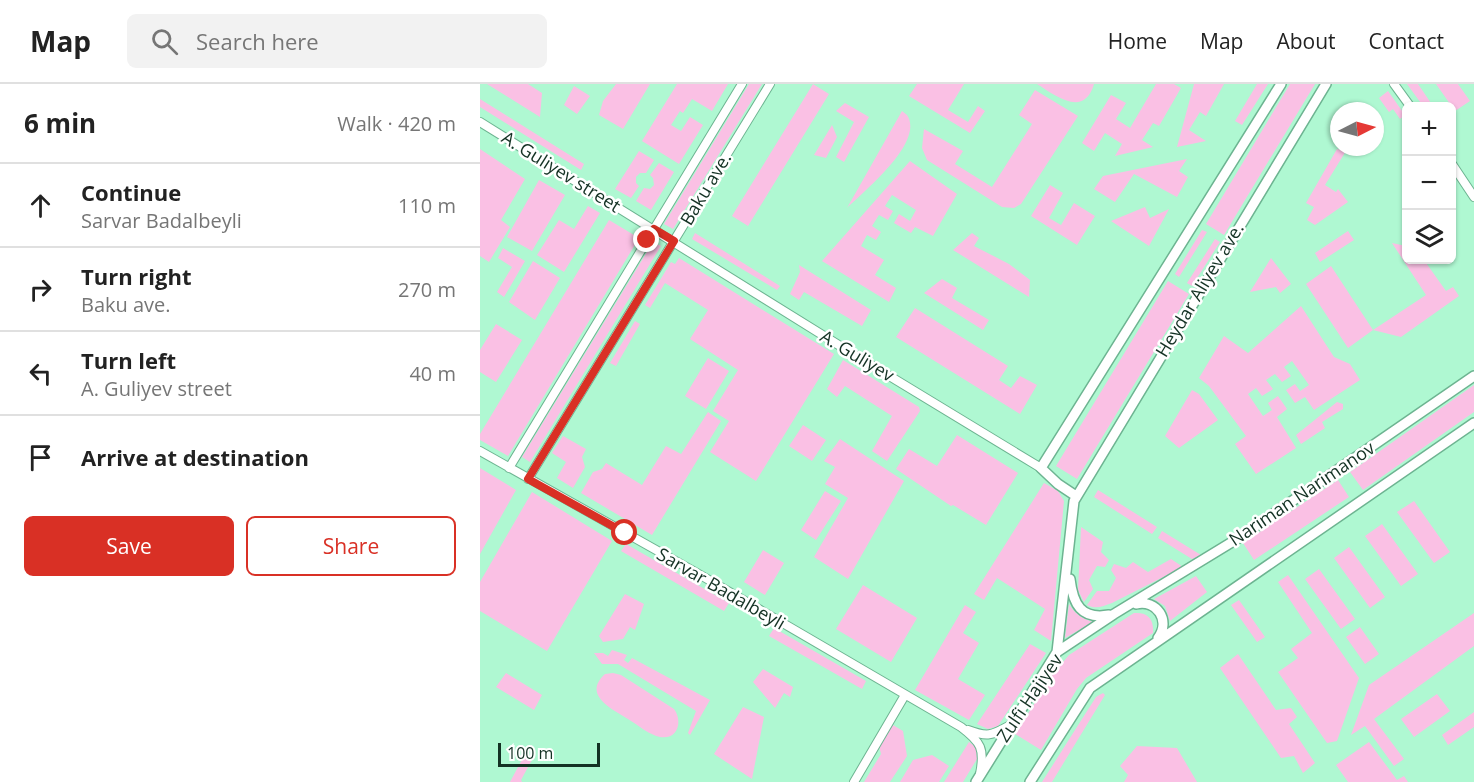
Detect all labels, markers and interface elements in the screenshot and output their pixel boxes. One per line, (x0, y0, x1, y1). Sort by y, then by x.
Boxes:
search box (127, 14, 547, 68)
text: Map (30, 22, 91, 60)
icon: search (148, 25, 181, 58)
text: Search here (196, 26, 319, 56)
text: Home (1108, 27, 1167, 55)
text: Map (1200, 27, 1243, 55)
text: About (1276, 27, 1336, 55)
text: Contact (1369, 27, 1444, 55)
north arrow (1330, 102, 1384, 156)
map controls (1402, 102, 1456, 264)
button: + (1402, 102, 1456, 156)
text: 6 min (24, 105, 96, 141)
text: Walk · 420 m (337, 110, 456, 137)
street label: A. Guliyev street (498, 125, 625, 217)
street label: Baku ave. (674, 148, 736, 229)
button: − (1402, 156, 1456, 210)
text: Continue (81, 177, 181, 207)
icon: ahead (24, 189, 57, 222)
text: 110 m (398, 192, 456, 219)
text: Sarvar Badalbeyli (81, 207, 242, 234)
button: layers (1402, 210, 1456, 264)
street label: Heydar Aliyev ave. (1150, 218, 1249, 361)
route end (633, 226, 659, 252)
text: Turn right (81, 261, 192, 291)
icon: right (24, 273, 57, 306)
text: 270 m (398, 276, 456, 303)
text: Baku ave. (81, 291, 171, 318)
street label: A. Guliyev (816, 324, 899, 387)
text: Turn left (81, 345, 176, 375)
icon: left (24, 357, 57, 390)
text: 40 m (409, 360, 456, 387)
text: A. Guliyev street (81, 375, 232, 402)
street label: Nariman Narimanov (1224, 435, 1379, 551)
icon: arrive (24, 441, 57, 474)
text: Arrive at destination (81, 442, 309, 472)
button: Save (24, 516, 234, 576)
button: Share (246, 516, 456, 576)
route start (611, 519, 637, 545)
street label: Sarvar Badalbeyli (653, 542, 790, 635)
street label: Zulfi Hajiyev (991, 649, 1068, 746)
scale bar (498, 740, 600, 768)
text: 100 m (507, 742, 553, 764)

